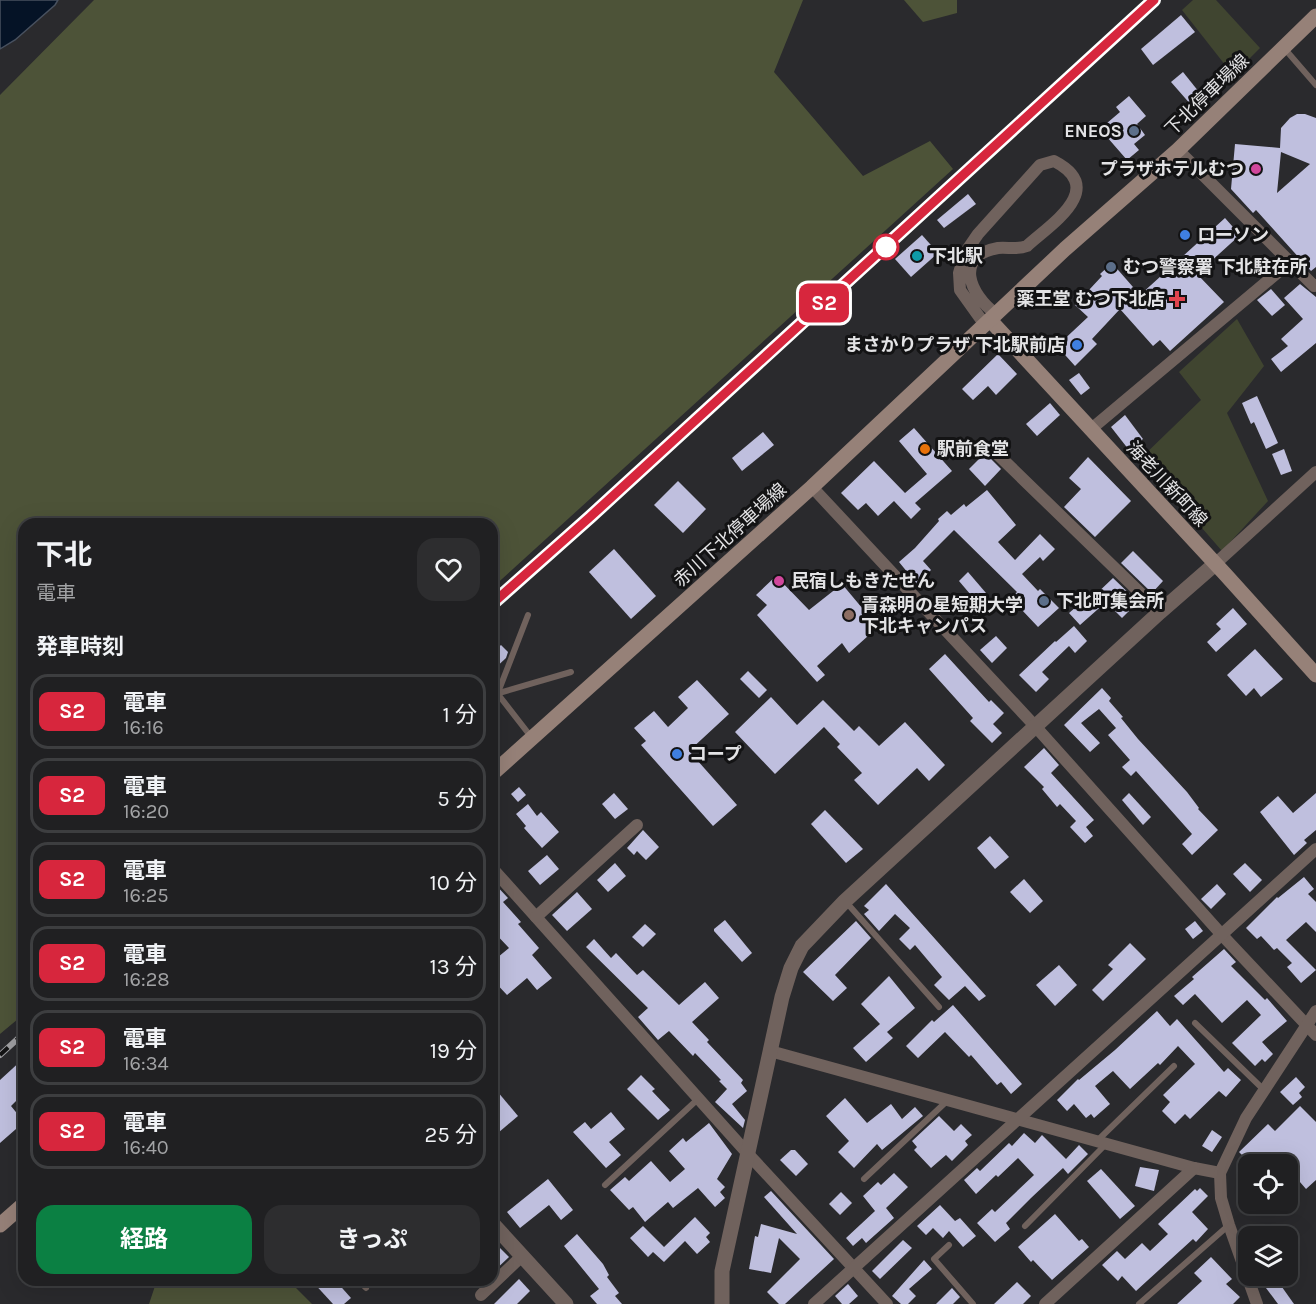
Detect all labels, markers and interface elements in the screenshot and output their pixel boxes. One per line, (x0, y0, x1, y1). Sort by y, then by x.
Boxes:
street label: 下北停車場線 (1161, 50, 1253, 140)
place label: ENEOS (1064, 120, 1122, 142)
marker: ENEOS (1127, 124, 1141, 138)
place label: プラザホテルむつ (1100, 158, 1244, 180)
marker: プラザホテルむつ (1249, 162, 1263, 176)
place label: ローソン (1197, 224, 1269, 246)
marker: ローソン (1178, 228, 1192, 242)
unlabelled marker (873, 234, 899, 260)
place label: 下北駅 (929, 245, 983, 267)
marker: 下北駅 (910, 249, 924, 263)
place label: むつ警察署 下北駐在所 (1123, 256, 1308, 278)
marker: むつ警察署 下北駐在所 (1104, 260, 1118, 274)
line badge: S2 (797, 284, 851, 322)
place label: 薬王堂 むつ下北店 (1016, 288, 1165, 310)
text: S2 (811, 291, 837, 315)
marker: 薬王堂 むつ下北店 (1170, 292, 1184, 306)
place label: まさかりプラザ 下北駅前店 (844, 334, 1065, 356)
marker: まさかりプラザ 下北駅前店 (1070, 338, 1084, 352)
street label: 海老川新町線 (1122, 437, 1212, 531)
place label: 駅前食堂 (937, 438, 1009, 460)
marker: 駅前食堂 (918, 442, 932, 456)
street label: 赤川下北停車場線 (669, 479, 791, 591)
text: 下北 (36, 538, 92, 571)
button: heart (417, 538, 480, 601)
place label: 民宿しもきたせん (791, 570, 935, 592)
marker: 民宿しもきたせん (772, 574, 786, 588)
text: 電車 (36, 582, 76, 605)
place label: 下北町集会所 (1056, 590, 1164, 612)
place label: 青森明の星短期大学 下北キャンパス (861, 594, 1023, 637)
marker: 下北町集会所 (1037, 594, 1051, 608)
marker: 青森明の星短期大学 下北キャンパス (842, 608, 856, 622)
text: 発車時刻 (36, 634, 124, 660)
text: 電車 (123, 690, 167, 716)
text: S2 (59, 699, 85, 723)
text: 1 分 (443, 702, 477, 728)
text: 16:16 (123, 716, 164, 739)
place label: コープ (689, 743, 742, 765)
marker: コープ (670, 747, 684, 761)
text: 電車 (123, 774, 167, 800)
text: S2 (59, 783, 85, 807)
text: 5 分 (437, 786, 477, 812)
text: 16:20 (123, 800, 169, 823)
text: 電車 (123, 858, 167, 884)
text: S2 (59, 867, 85, 891)
text: 10 分 (429, 870, 477, 896)
text: 16:25 (123, 884, 169, 907)
text: 電車 (123, 942, 167, 968)
text: S2 (59, 951, 85, 975)
text: 13 分 (430, 954, 477, 980)
text: 16:28 (123, 968, 170, 991)
text: 電車 (123, 1026, 167, 1052)
text: S2 (59, 1035, 85, 1059)
text: 19 分 (430, 1038, 477, 1064)
text: 16:34 (123, 1052, 169, 1075)
text: 電車 (123, 1110, 167, 1136)
text: S2 (59, 1119, 85, 1143)
text: 25 分 (425, 1122, 477, 1148)
text: 16:40 (123, 1136, 169, 1159)
map controls (1238, 1154, 1298, 1286)
button: locate (1238, 1154, 1298, 1214)
button: 経路 (36, 1205, 252, 1274)
button: きっぷ (264, 1205, 480, 1274)
button: layers (1238, 1226, 1298, 1286)

